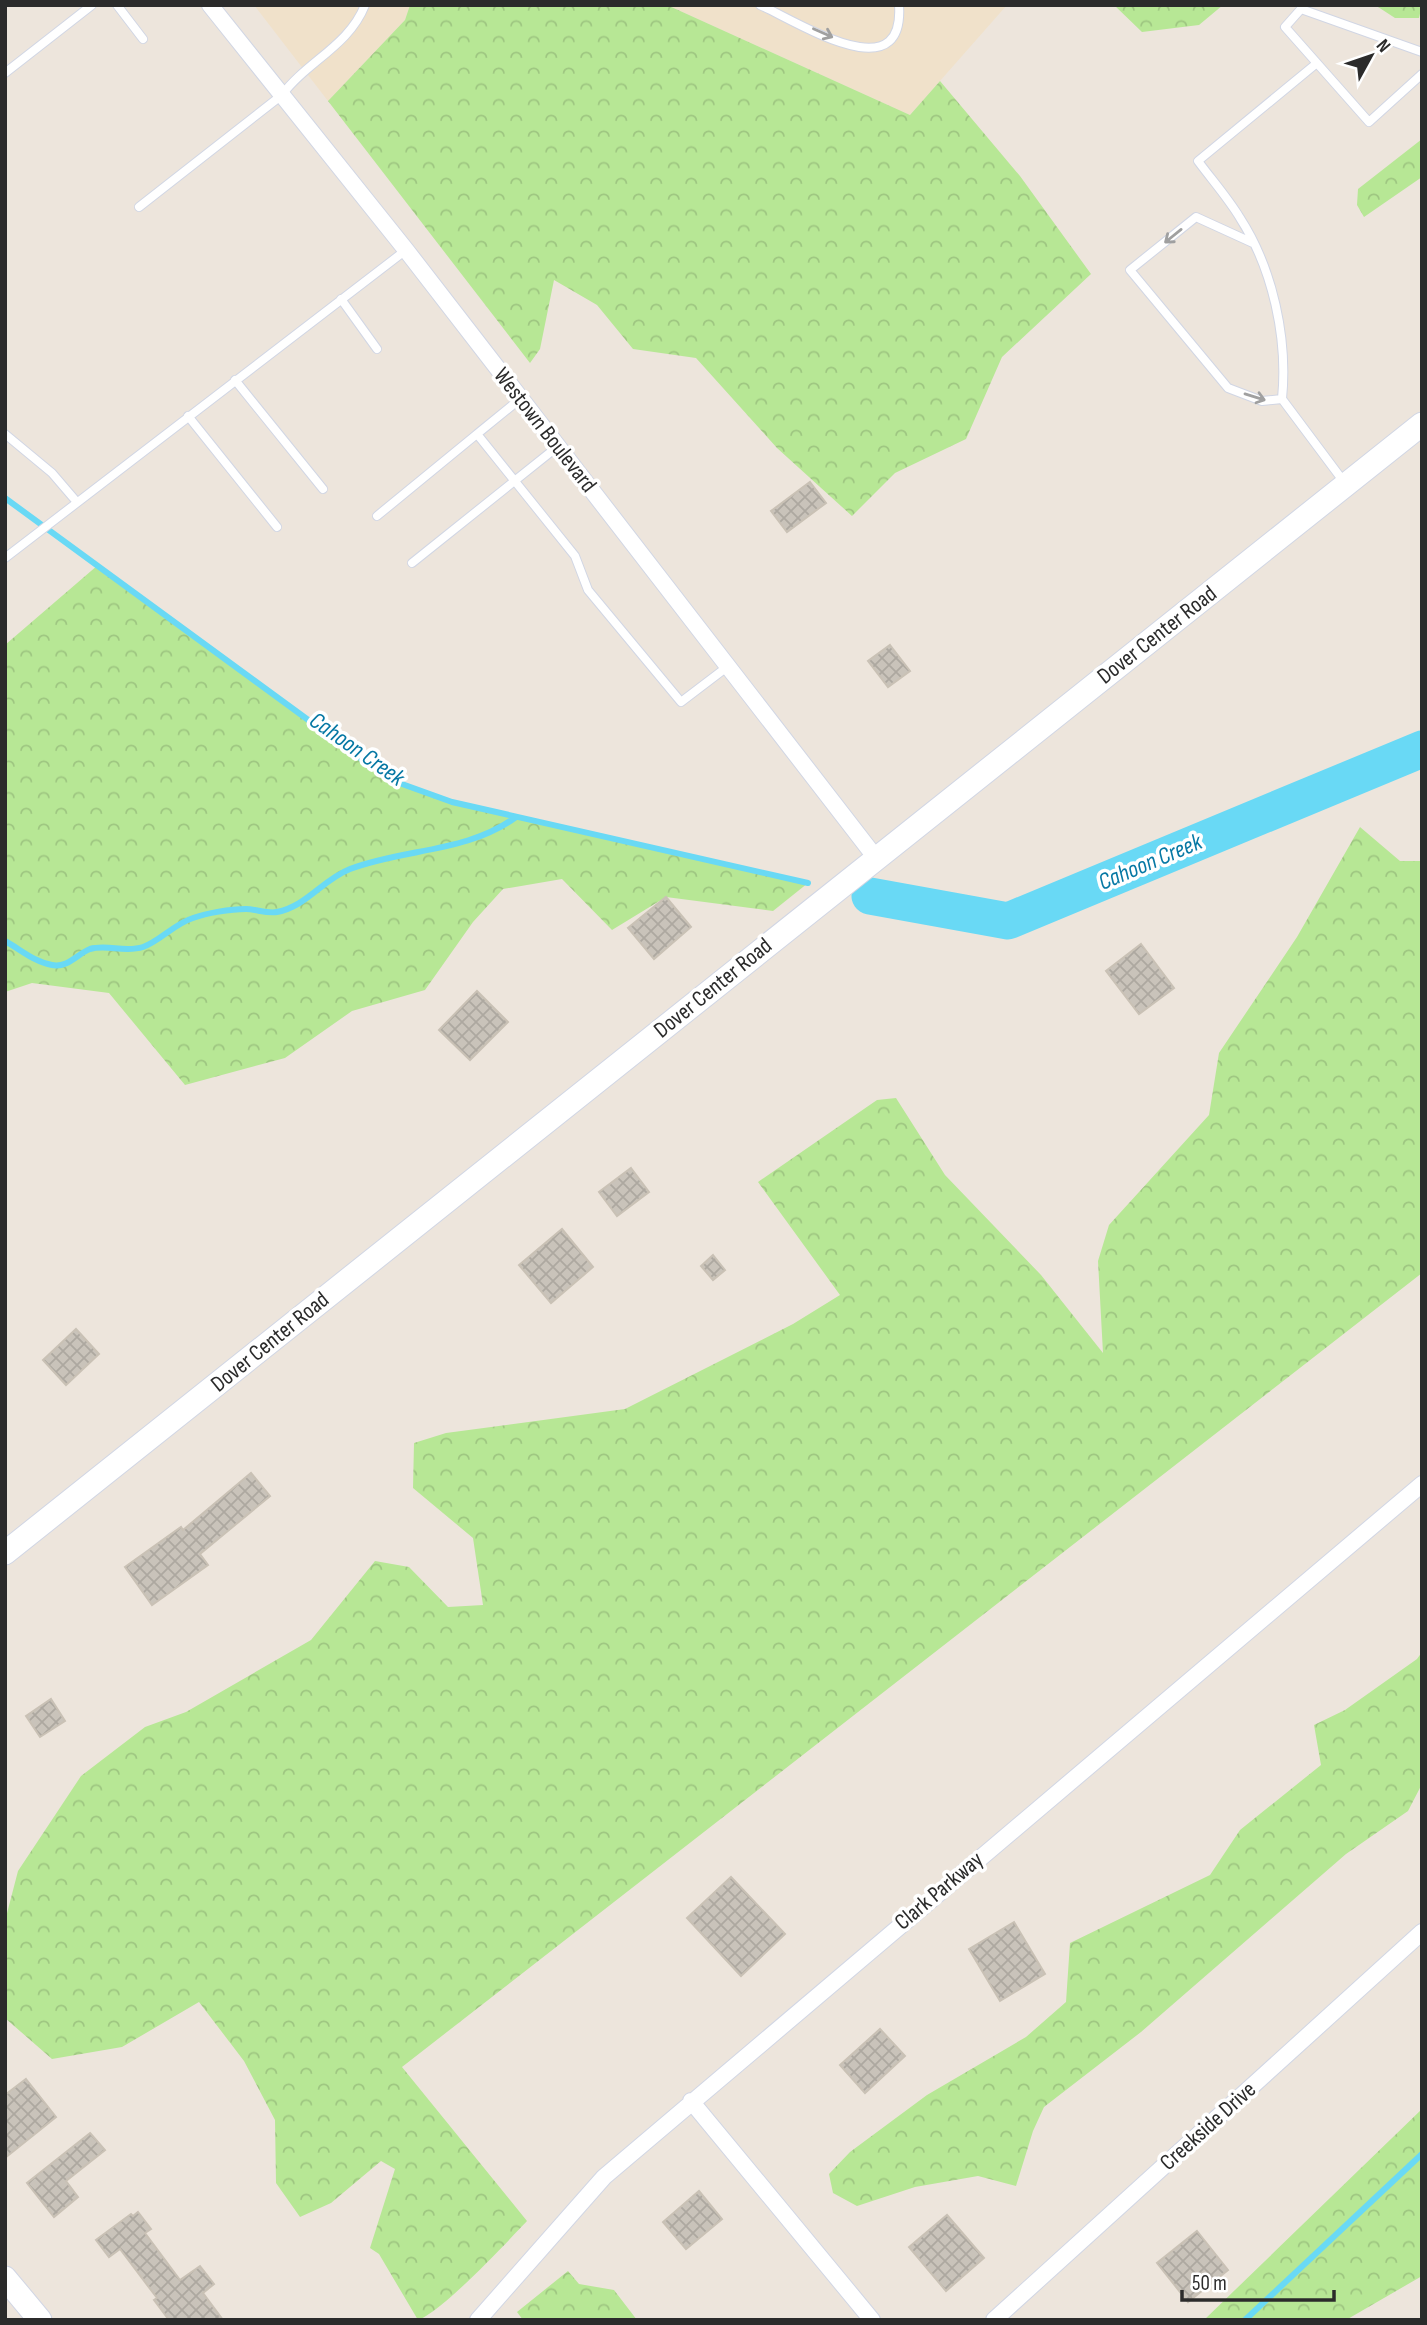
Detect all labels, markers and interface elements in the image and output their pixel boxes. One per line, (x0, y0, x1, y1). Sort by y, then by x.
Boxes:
north arrow (1336, 21, 1406, 91)
one-way arrow (811, 27, 833, 40)
text: N (1371, 35, 1395, 57)
one-way arrow (1164, 228, 1182, 243)
street label: Westown Boulevard (488, 362, 602, 498)
one-way arrow (1243, 392, 1265, 405)
street label: Dover Center Road (1092, 580, 1222, 690)
water label: Cahoon Creek (304, 706, 411, 793)
water label: Cahoon Creek (1094, 827, 1207, 897)
street label: Dover Center Road (648, 932, 778, 1044)
street label: Dover Center Road (205, 1286, 335, 1398)
street label: Clark Parkway (889, 1846, 989, 1936)
street label: Creekside Drive (1154, 2076, 1262, 2176)
scale bar (1182, 2258, 1334, 2302)
text: 50 m (1192, 2271, 1227, 2296)

